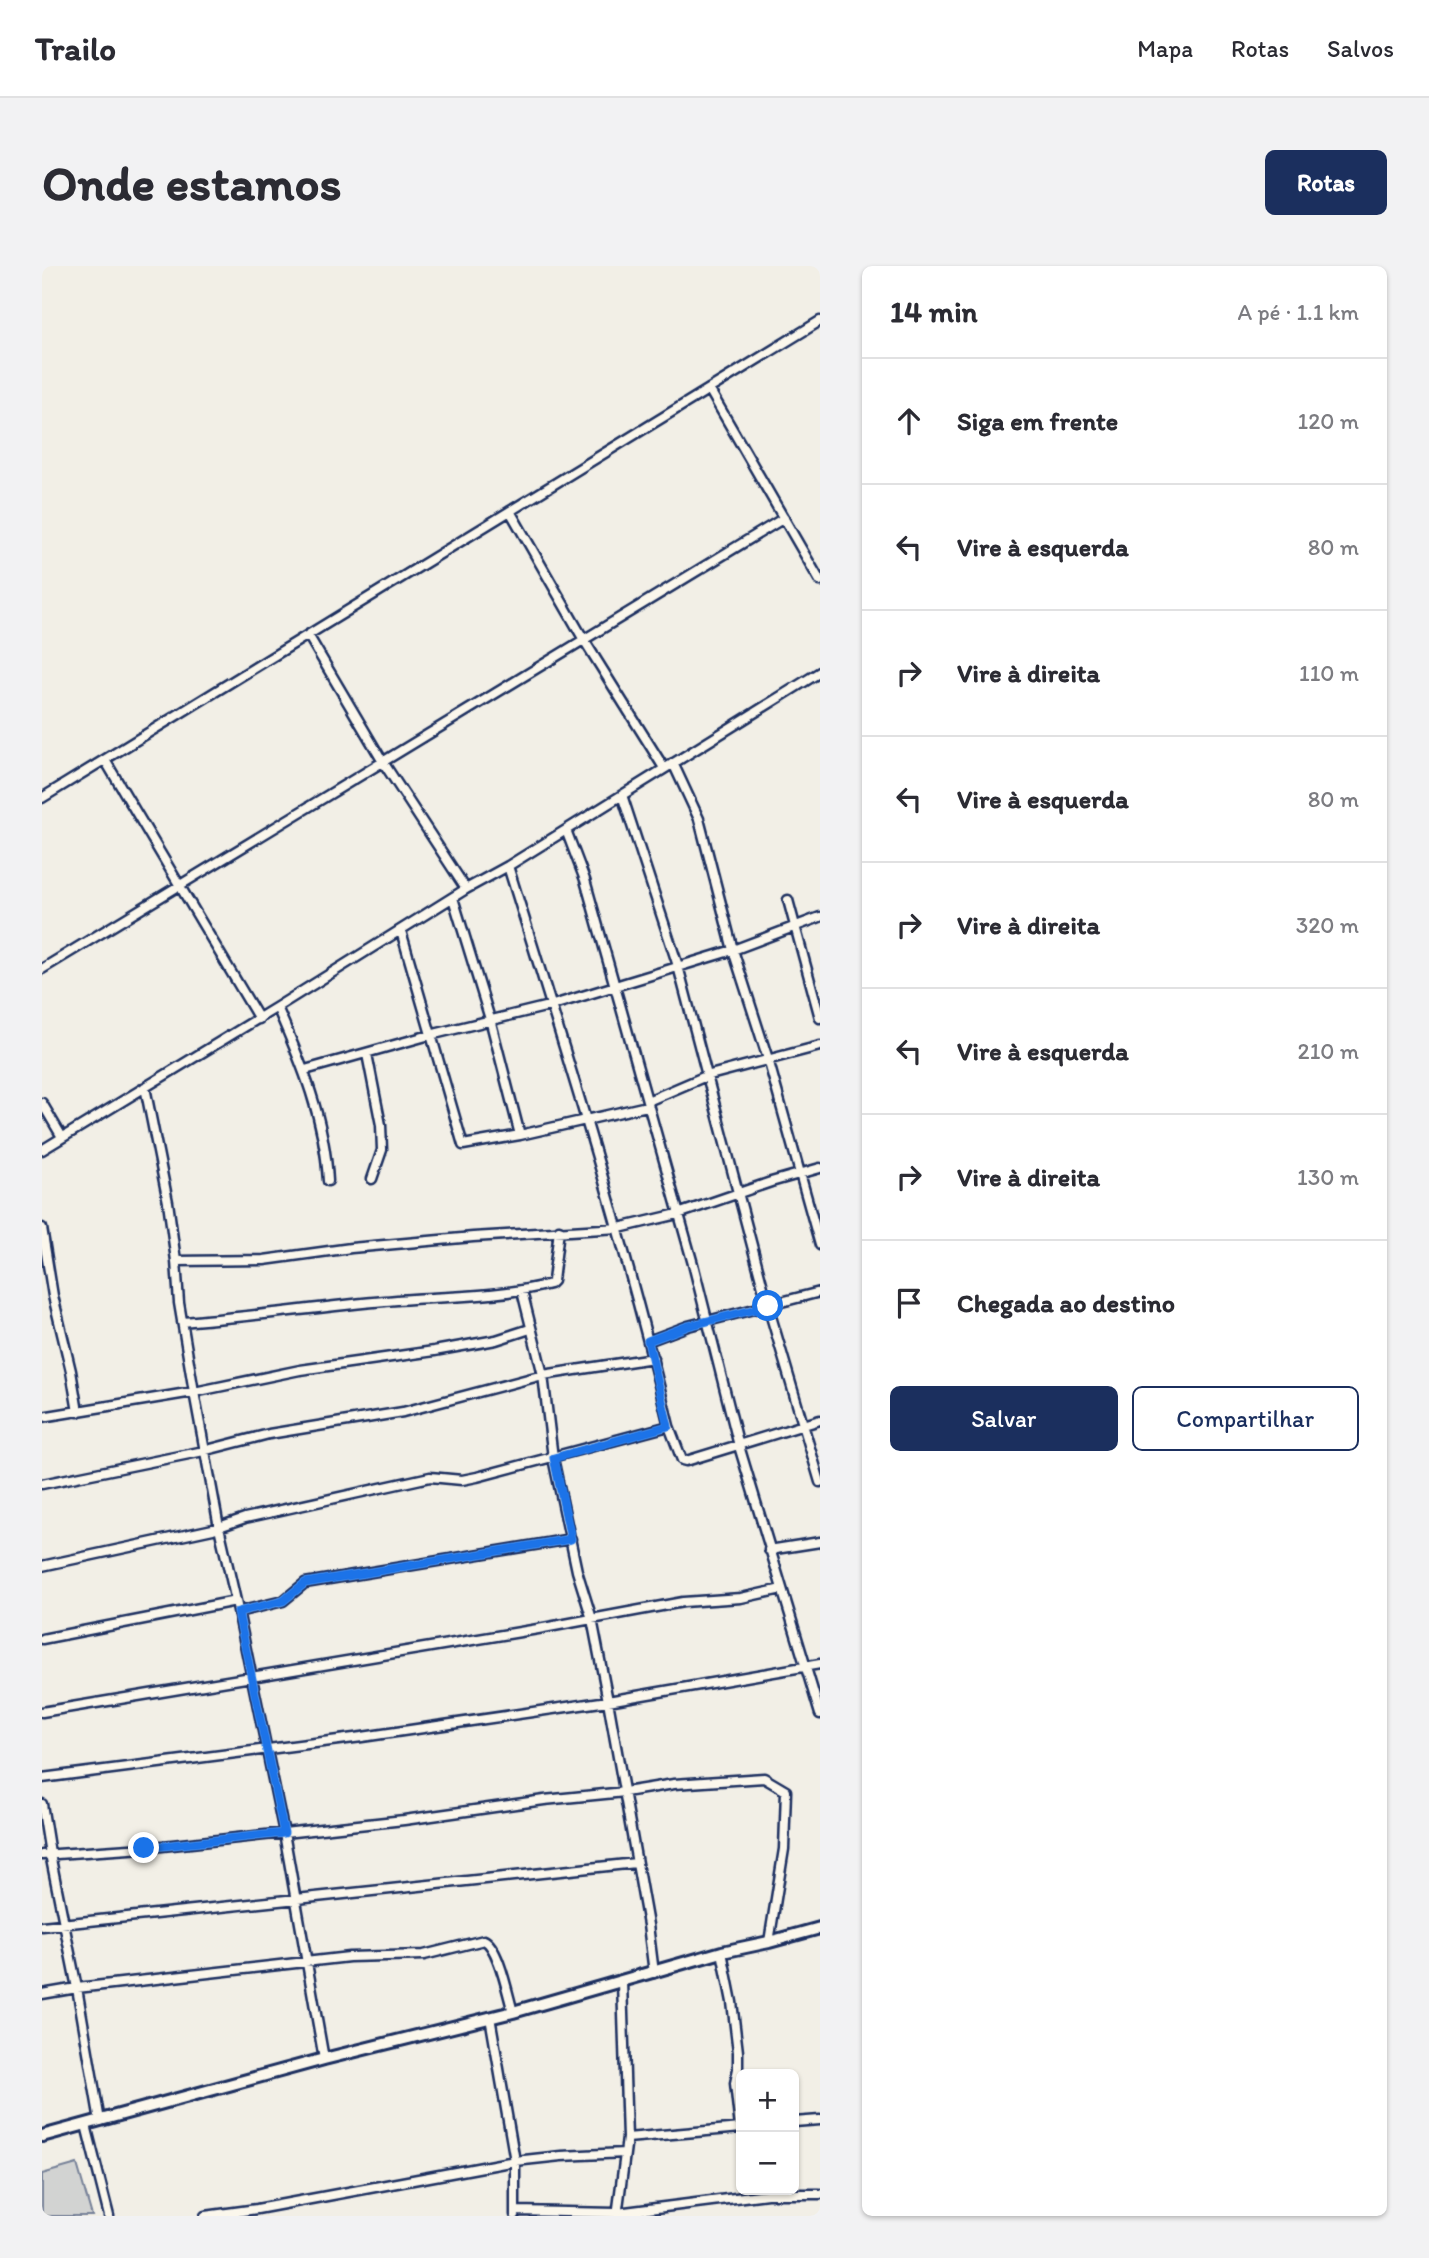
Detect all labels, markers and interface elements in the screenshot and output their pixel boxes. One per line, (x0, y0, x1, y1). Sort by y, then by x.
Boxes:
text: Trailo (35, 29, 116, 68)
text: Mapa (1137, 34, 1193, 63)
text: Rotas (1231, 34, 1289, 63)
text: Salvos (1327, 34, 1394, 63)
button: Rotas (1265, 150, 1387, 215)
text: Onde estamos (42, 153, 342, 212)
text: 14 min (890, 293, 978, 330)
text: A pé · 1.1 km (1238, 298, 1359, 326)
icon: ahead (890, 402, 928, 440)
text: Siga em frente (957, 405, 1118, 437)
text: 120 m (1298, 407, 1359, 435)
icon: left (890, 528, 928, 566)
text: Vire à esquerda (957, 531, 1129, 563)
text: 80 m (1308, 533, 1359, 561)
icon: right (890, 654, 928, 692)
text: Vire à direita (957, 657, 1100, 689)
text: 110 m (1299, 659, 1359, 687)
icon: left (890, 780, 928, 818)
text: Vire à esquerda (957, 783, 1129, 815)
text: 80 m (1308, 785, 1359, 813)
icon: right (890, 906, 928, 944)
text: Vire à direita (957, 909, 1100, 941)
text: 320 m (1296, 911, 1359, 939)
icon: left (890, 1032, 928, 1070)
text: Vire à esquerda (957, 1035, 1129, 1067)
text: 210 m (1298, 1037, 1359, 1065)
icon: right (890, 1158, 928, 1196)
text: Vire à direita (957, 1161, 1100, 1193)
text: 130 m (1297, 1163, 1359, 1191)
icon: arrive (890, 1284, 928, 1322)
text: Chegada ao destino (957, 1287, 1175, 1319)
route start (752, 1290, 783, 1321)
button: Salvar (890, 1386, 1118, 1451)
button: Compartilhar (1132, 1386, 1359, 1451)
route end (128, 1832, 159, 1863)
map controls (736, 2069, 799, 2195)
button: + (736, 2069, 799, 2132)
button: − (736, 2132, 799, 2195)

